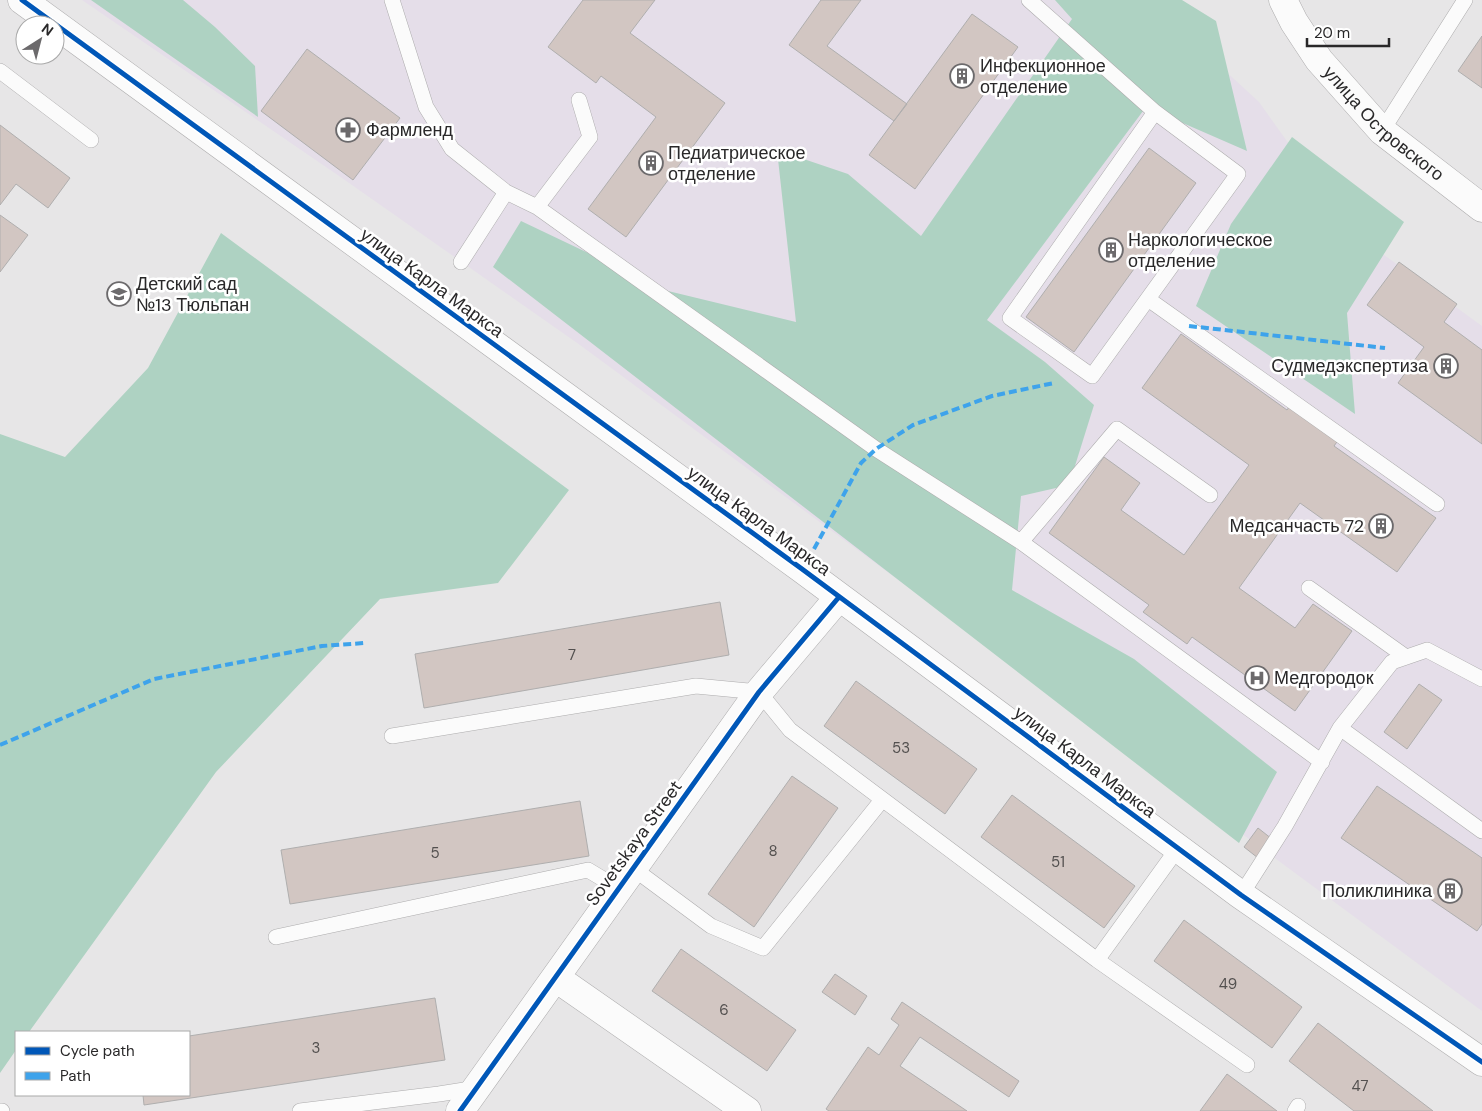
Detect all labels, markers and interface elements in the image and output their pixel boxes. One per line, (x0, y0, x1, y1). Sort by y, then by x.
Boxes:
north arrow (15, 15, 65, 65)
scale bar (1307, 15, 1390, 47)
text: N (38, 19, 57, 40)
text: 20 m (1314, 23, 1350, 43)
place label: Инфекционное отделение (980, 54, 1106, 99)
street label: улица Островского (1318, 61, 1449, 186)
building icon: Инфекционное отделение (949, 63, 975, 89)
pharmacy icon: Фармленд (335, 117, 361, 143)
place label: Фармленд (366, 118, 454, 142)
place label: Педиатрическое отделение (668, 141, 806, 186)
building icon: Педиатрическое отделение (638, 150, 664, 176)
street label: улица Карла Маркса (355, 223, 509, 344)
place label: Наркологическое отделение (1128, 228, 1273, 273)
building icon: Наркологическое отделение (1098, 237, 1124, 263)
place label: Детский сад №13 Тюльпан (136, 272, 249, 317)
school or university icon: Детский сад №13 Тюльпан (106, 281, 132, 307)
building icon: Судмедэкспертиза (1433, 353, 1459, 379)
place label: Судмедэкспертиза (1271, 354, 1429, 378)
street label: улица Карла Маркса (682, 461, 836, 582)
building icon: Медсанчасть 72 (1368, 513, 1394, 539)
place label: Медсанчасть 72 (1229, 514, 1364, 538)
house number: 7 (568, 645, 576, 665)
hospital icon: Медгородок (1244, 665, 1270, 691)
place label: Медгородок (1274, 666, 1374, 690)
street label: улица Карла Маркса (1009, 701, 1162, 824)
house number: 53 (892, 738, 910, 758)
street label: Sovetskaya Street (580, 776, 688, 910)
house number: 8 (768, 841, 778, 861)
house number: 5 (430, 843, 440, 863)
house number: 51 (1051, 852, 1065, 872)
building icon: Поликлиника (1437, 878, 1463, 904)
place label: Поликлиника (1322, 879, 1433, 903)
house number: 49 (1219, 974, 1237, 994)
house number: 6 (719, 1000, 729, 1020)
legend (15, 1031, 190, 1096)
house number: 3 (312, 1038, 320, 1058)
text: Cycle path (60, 1041, 135, 1061)
text: Path (60, 1066, 91, 1086)
house number: 47 (1351, 1076, 1369, 1096)

